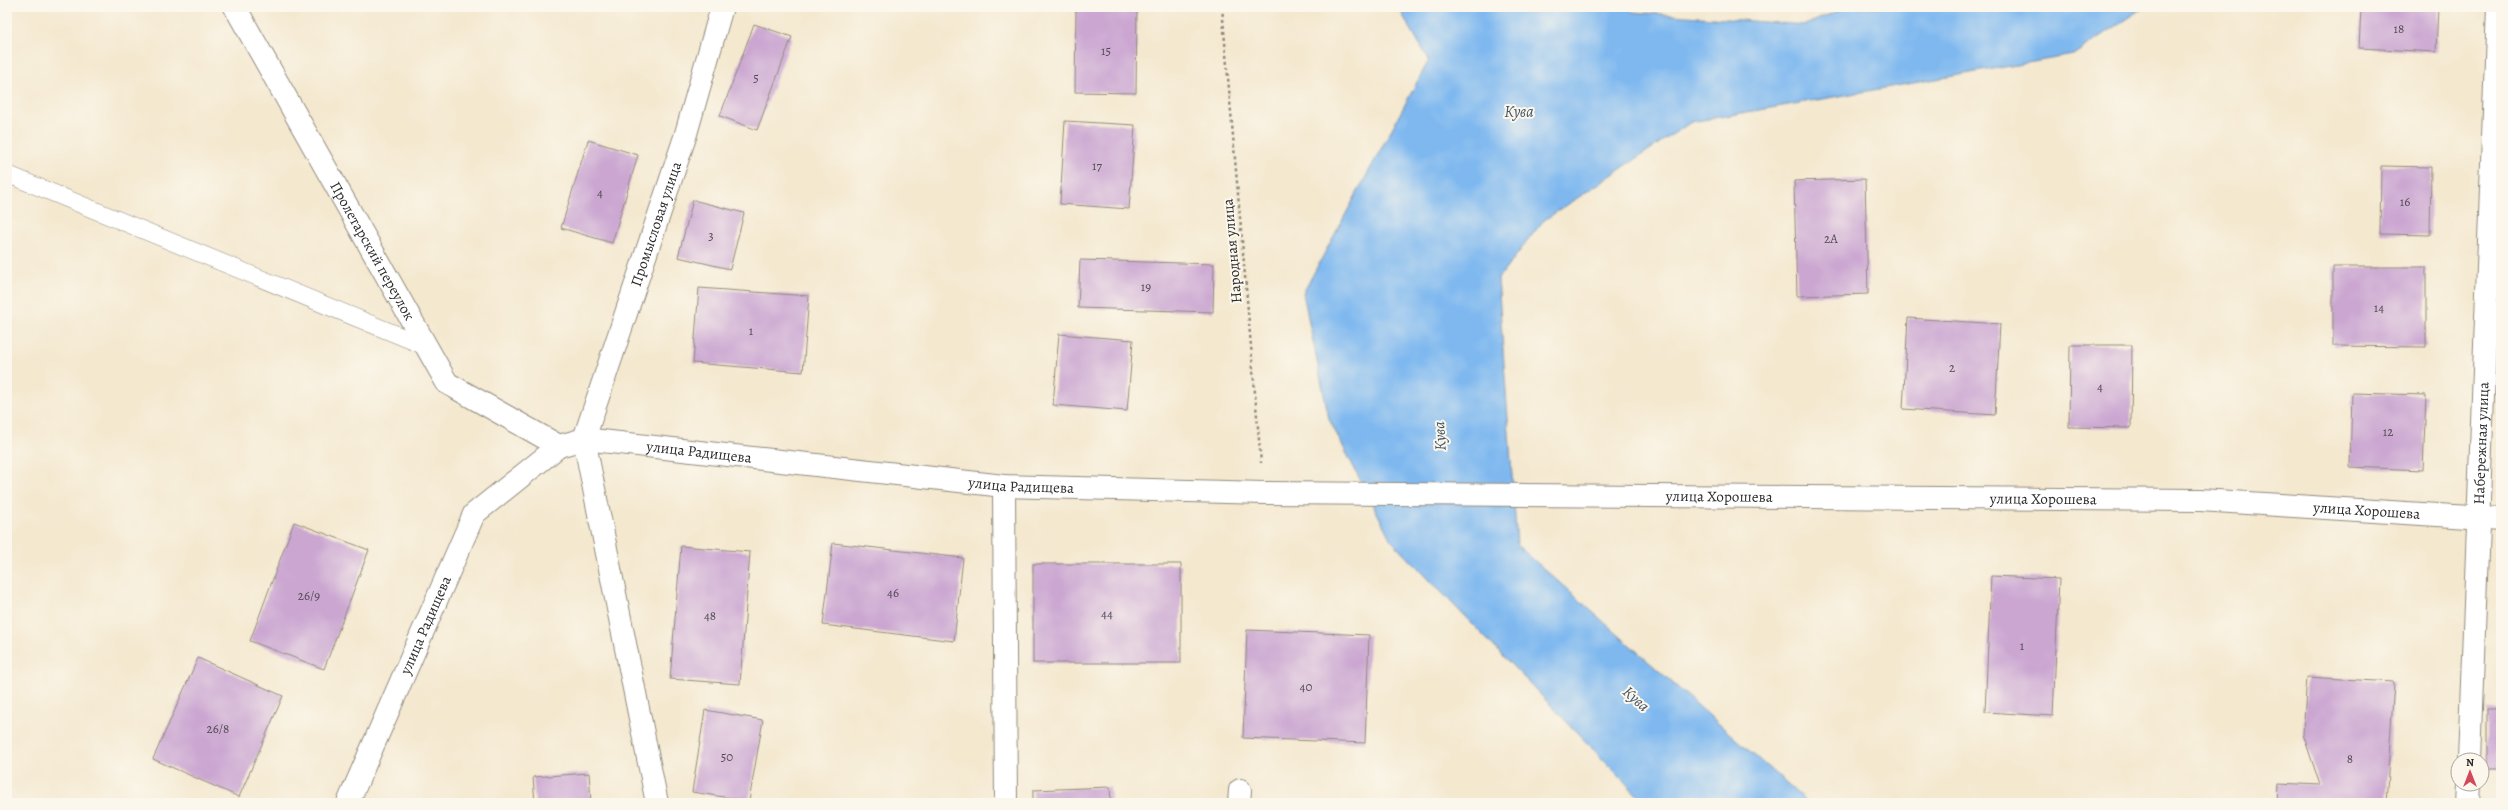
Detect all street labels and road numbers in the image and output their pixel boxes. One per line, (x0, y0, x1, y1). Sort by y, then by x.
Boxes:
street label: Промысловая улица (626, 159, 686, 289)
street label: Пролетарский переулок (325, 178, 420, 324)
street label: Народная улица (1217, 198, 1247, 304)
street label: Набережная улица (2469, 382, 2494, 505)
street label: улица Радищева (645, 436, 753, 468)
street label: улица Радищева (967, 472, 1074, 498)
street label: улица Хорошева (1665, 486, 1773, 507)
street label: улица Хорошева (1989, 488, 2097, 509)
street label: улица Хорошева (2312, 497, 2421, 524)
street label: улица Радищева (395, 573, 456, 678)

